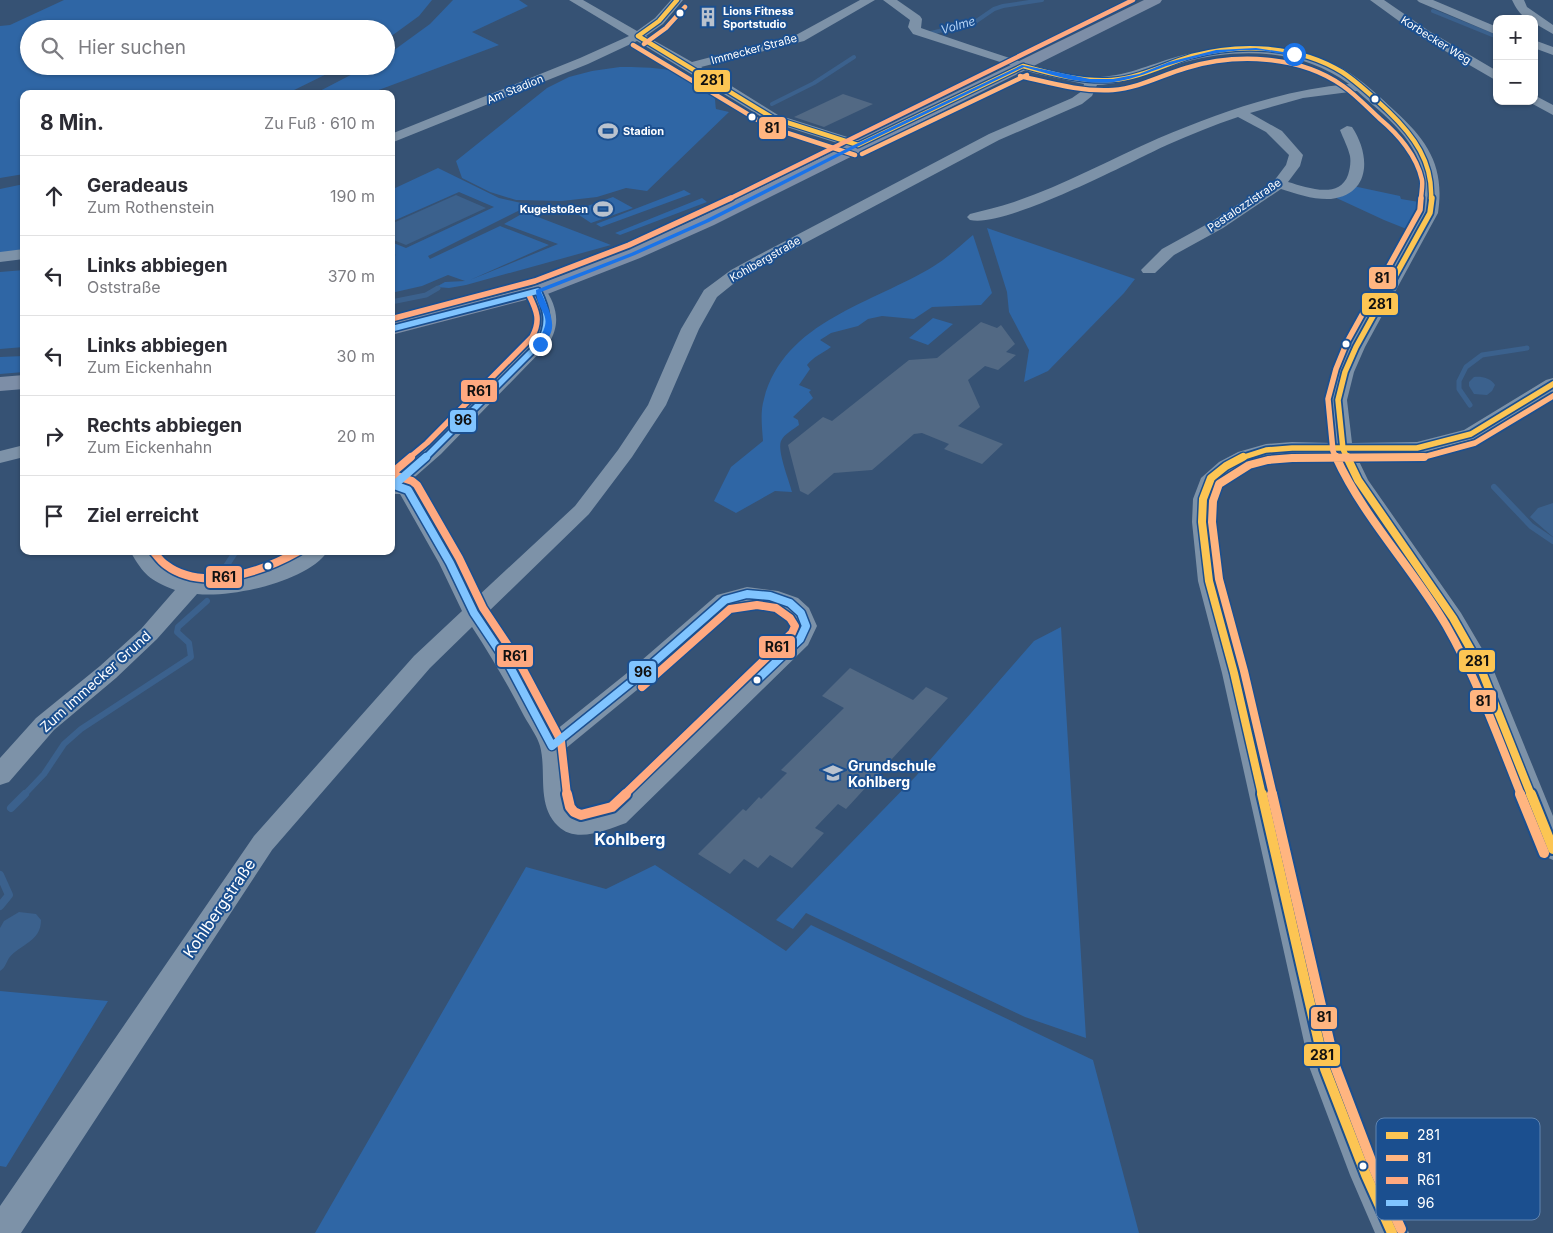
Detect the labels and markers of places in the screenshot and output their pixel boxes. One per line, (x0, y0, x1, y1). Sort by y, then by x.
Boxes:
place label: Lions Fitness Sportstudio (723, 4, 794, 31)
building icon: Lions Fitness Sportstudio (697, 6, 719, 28)
unlabelled marker (675, 8, 685, 18)
unlabelled marker (1370, 94, 1380, 104)
unlabelled marker (747, 112, 757, 122)
sports icon: Stadion (597, 120, 619, 142)
place label: Stadion (623, 124, 664, 138)
sports icon: Kugelstoßen (592, 198, 614, 220)
place label: Kugelstoßen (520, 202, 588, 216)
unlabelled marker (1341, 339, 1351, 349)
unlabelled marker (263, 561, 273, 571)
unlabelled marker (752, 675, 762, 685)
place label: Grundschule Kohlberg (848, 757, 936, 790)
school or university icon: Grundschule Kohlberg (822, 762, 844, 784)
unlabelled marker (1358, 1161, 1368, 1171)

